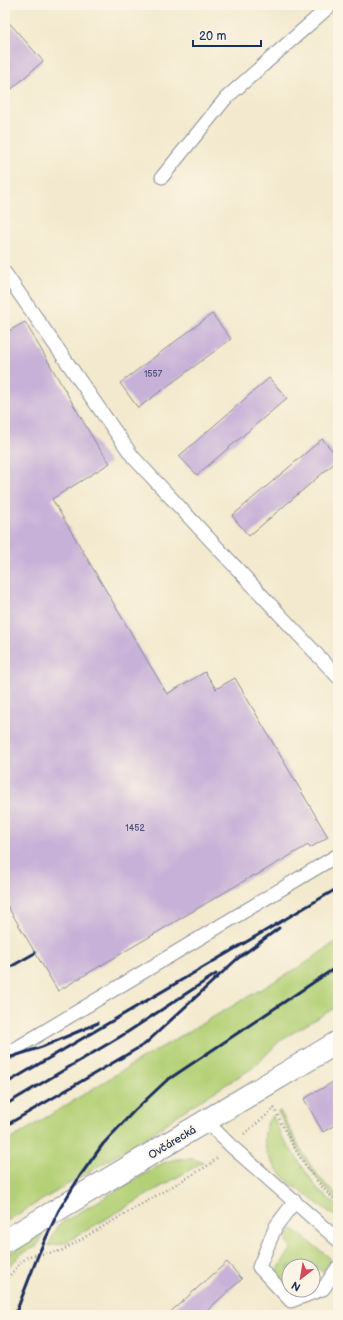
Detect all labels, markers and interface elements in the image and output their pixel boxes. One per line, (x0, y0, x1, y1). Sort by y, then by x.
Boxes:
scale bar (193, 22, 261, 48)
text: 20 m (199, 29, 226, 44)
house number: 1557 (144, 369, 163, 380)
house number: 1452 (125, 823, 145, 834)
street label: Ovčárecká (146, 1123, 198, 1162)
north arrow (281, 1258, 321, 1298)
text: N (289, 1278, 303, 1294)

